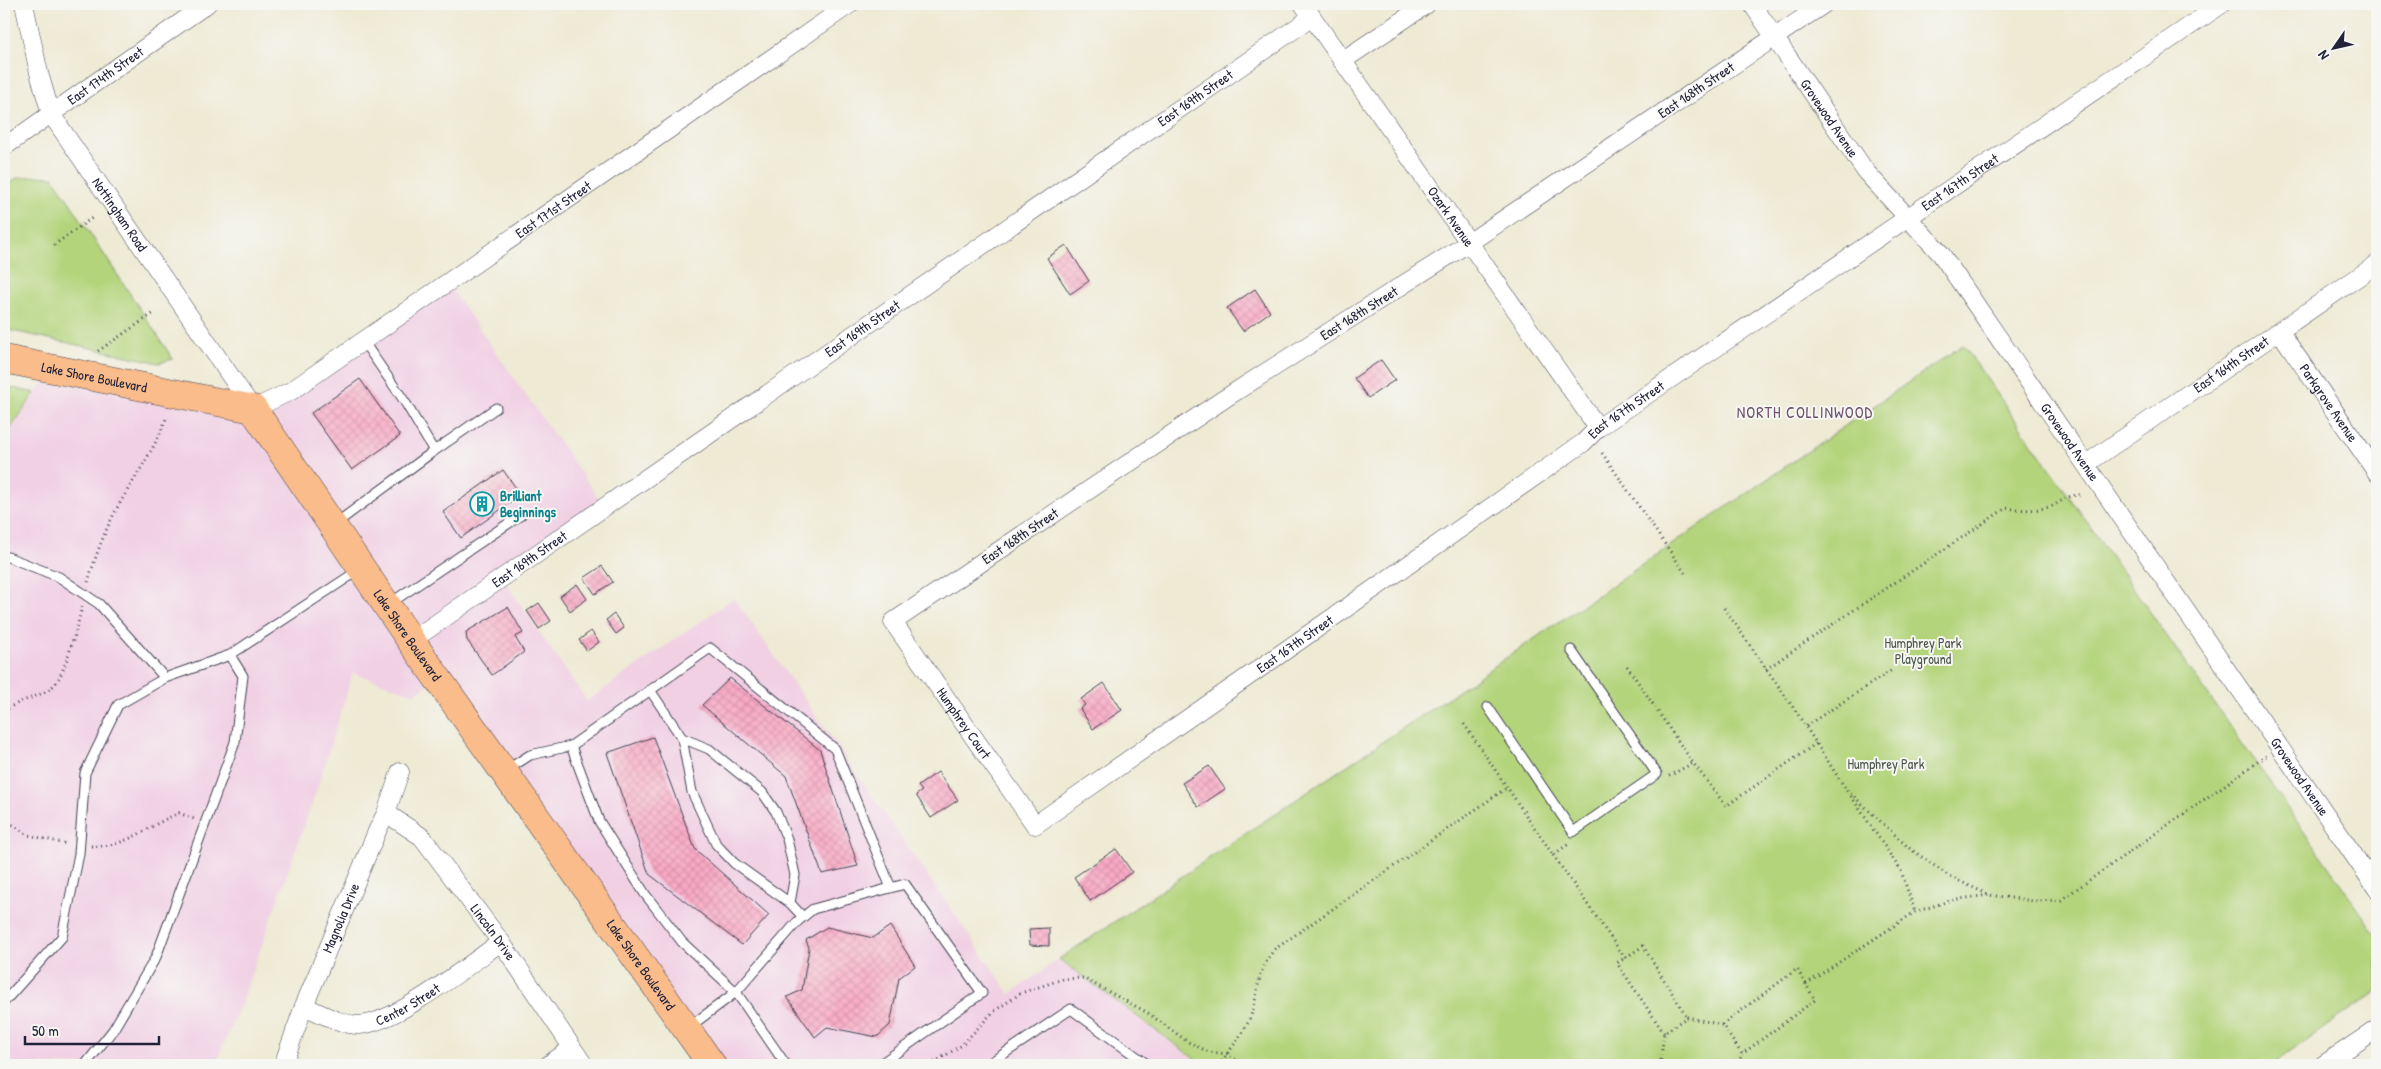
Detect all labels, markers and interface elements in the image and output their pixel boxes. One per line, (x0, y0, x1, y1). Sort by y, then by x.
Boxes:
north arrow (2308, 22, 2358, 72)
street label: East 174th Street (63, 42, 147, 109)
text: N (2313, 47, 2333, 64)
street label: East 168th Street (1654, 57, 1738, 122)
street label: East 169th Street (1154, 65, 1237, 130)
street label: Grovewood Avenue (1796, 75, 1864, 161)
street label: East 167th Street (1917, 149, 2002, 215)
street label: Nottingham Road (88, 173, 152, 255)
street label: East 171st Street (511, 176, 595, 242)
street label: Ozark Avenue (1424, 182, 1479, 251)
street label: East 168th Street (1316, 281, 1401, 344)
street label: East 169th Street (821, 295, 904, 361)
street label: East 164th Street (2189, 331, 2272, 397)
street label: Lake Shore Boulevard (40, 357, 149, 397)
street label: Parkgrove Avenue (2296, 360, 2363, 446)
street label: East 167th Street (1583, 376, 1668, 442)
street label: Grovewood Avenue (2037, 399, 2104, 485)
district label: NORTH COLLINWOOD (1737, 401, 1873, 423)
place label: Brilliant Beginnings (500, 486, 556, 523)
building icon: Brilliant Beginnings (469, 491, 495, 517)
street label: East 168th Street (978, 503, 1062, 568)
street label: East 169th Street (488, 526, 571, 591)
street label: Lake Shore Boulevard (370, 586, 447, 685)
street label: East 167th Street (1252, 610, 1337, 677)
park label: Humphrey Park Playground (1884, 633, 1962, 669)
street label: Humphrey Court (933, 683, 996, 762)
street label: Grovewood Avenue (2267, 733, 2334, 819)
park label: Humphrey Park (1847, 754, 1925, 774)
street label: Magnolia Drive (317, 880, 364, 956)
street label: Lincoln Drive (467, 900, 521, 964)
street label: Lake Shore Boulevard (603, 916, 680, 1014)
street label: Center Street (373, 978, 444, 1030)
scale bar (25, 1014, 159, 1046)
text: 50 m (32, 1020, 59, 1041)

